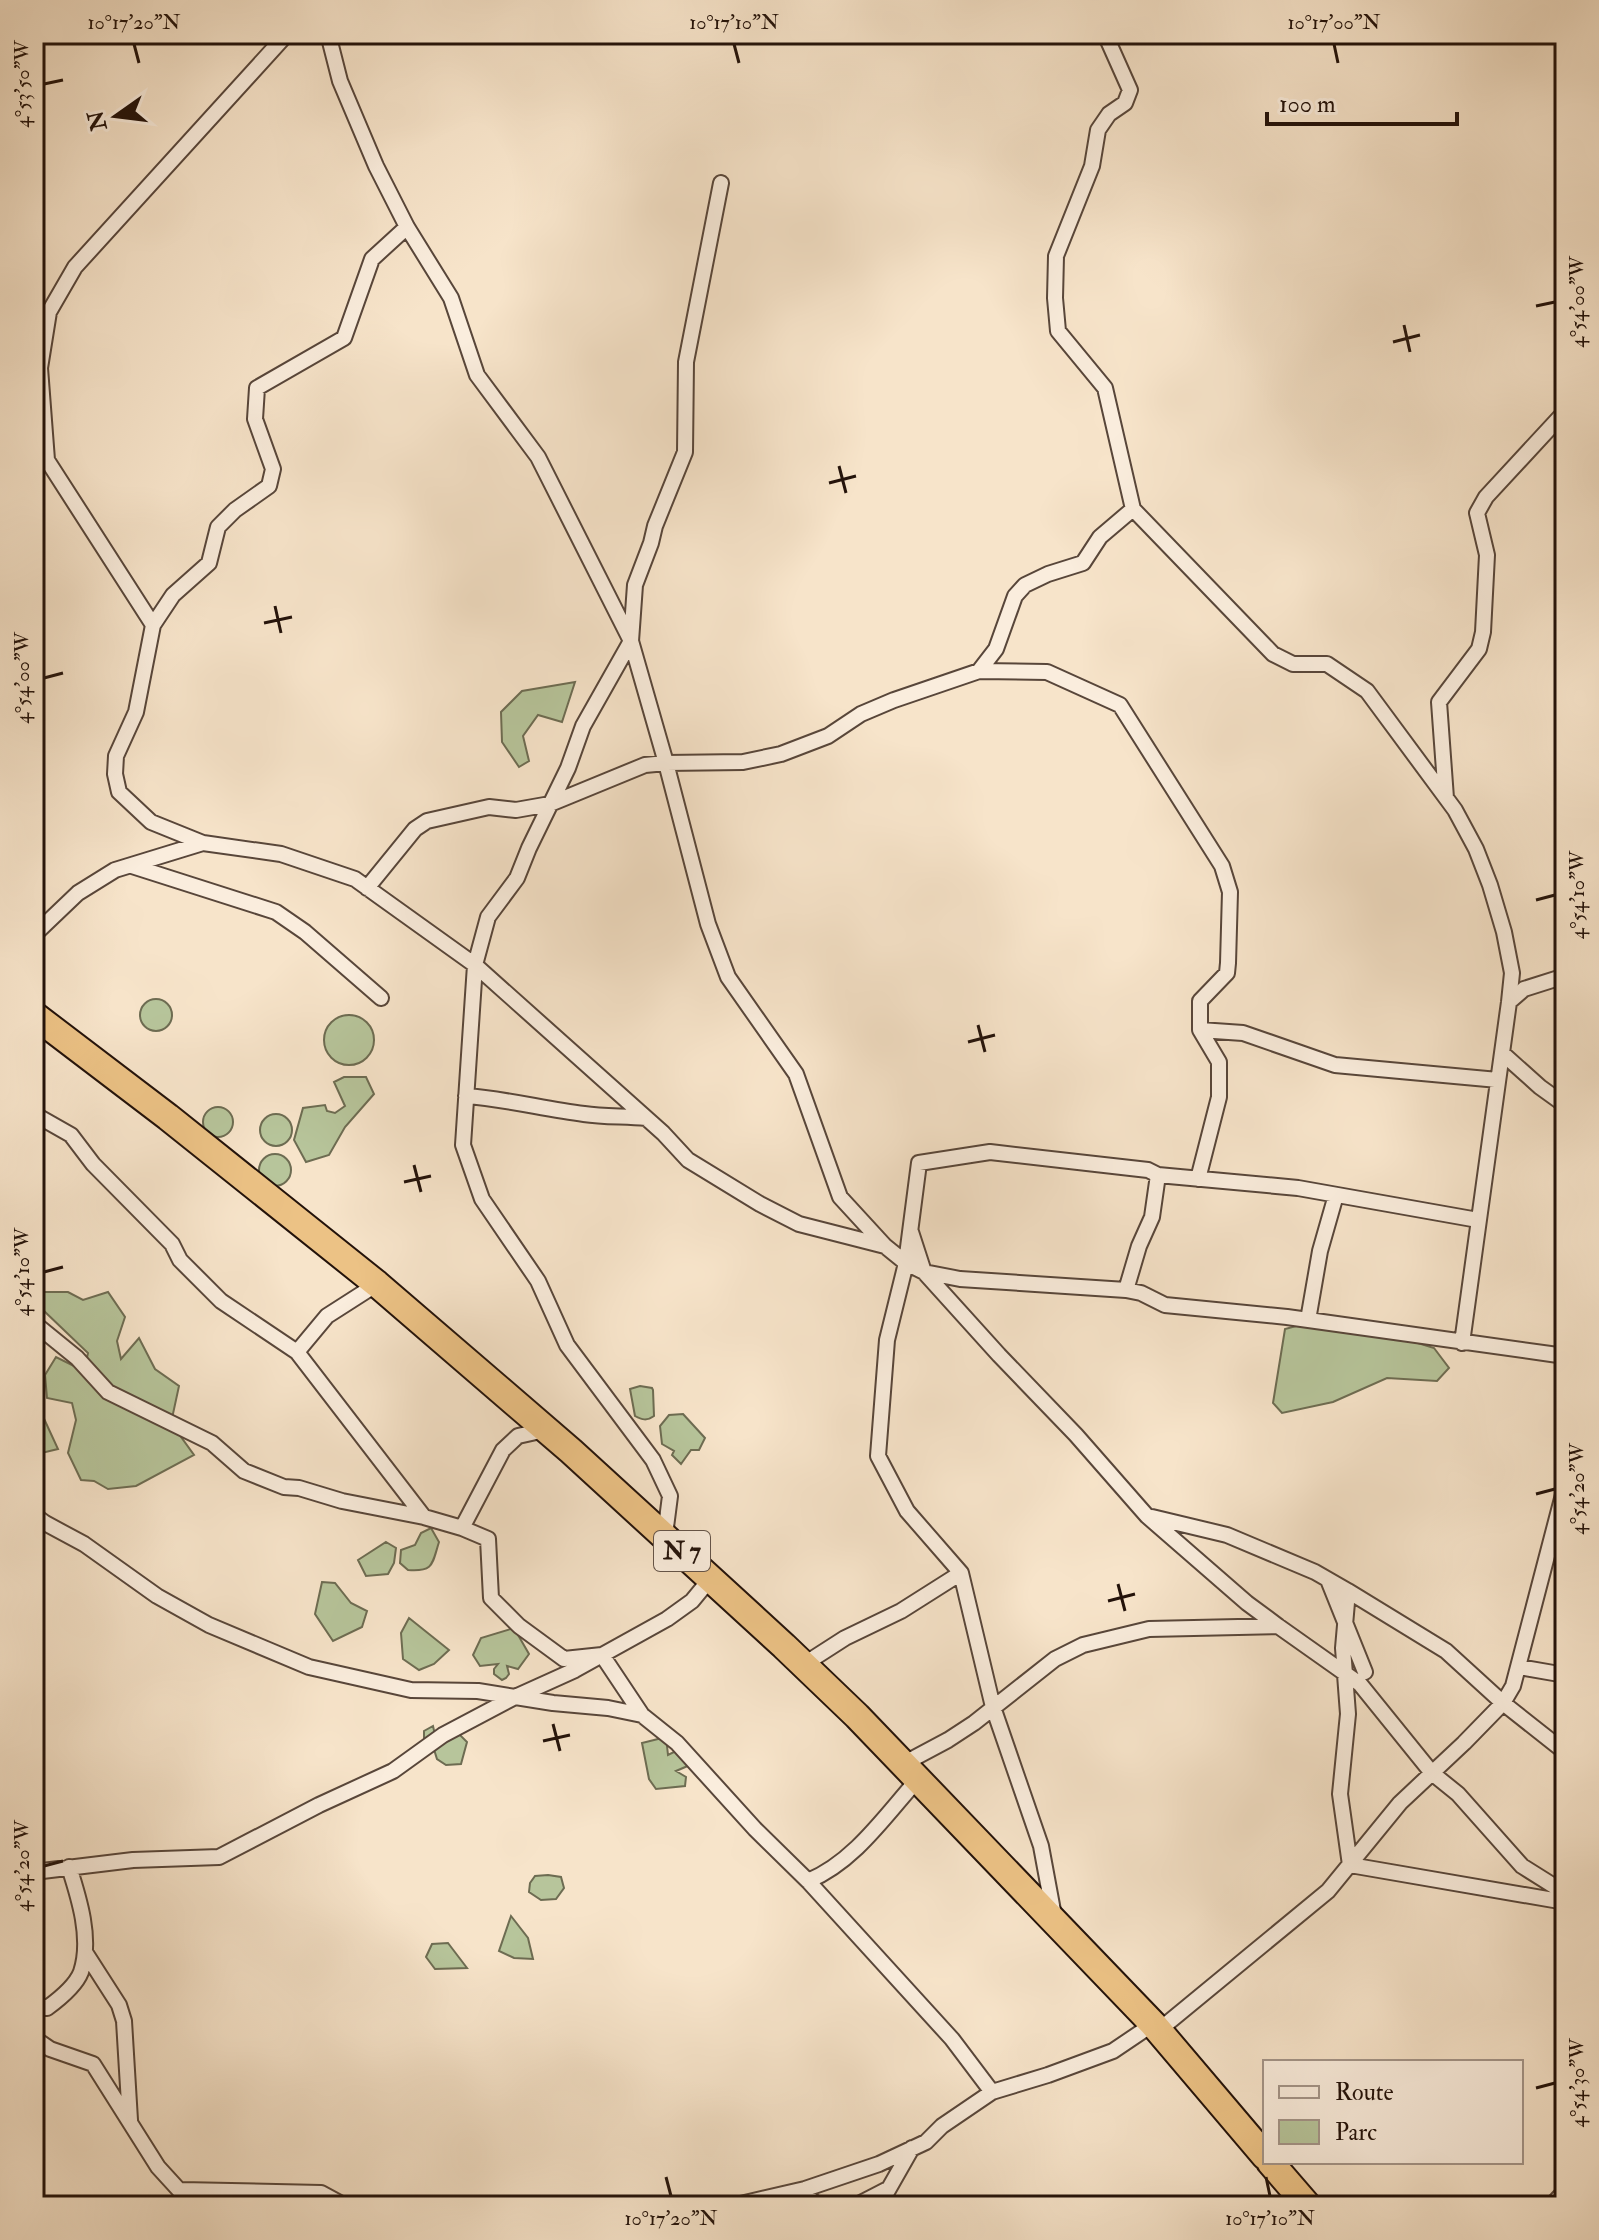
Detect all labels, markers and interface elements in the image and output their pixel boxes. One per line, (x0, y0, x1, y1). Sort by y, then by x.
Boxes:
text: 10°17'20"N (88, 10, 180, 35)
text: 10°17'10"N (689, 10, 779, 35)
text: 10°17'00"N (1288, 10, 1381, 35)
text: 4°53'50"W (10, 40, 35, 128)
north arrow (76, 76, 156, 156)
scale bar (1267, 76, 1457, 126)
text: 100 m (1279, 89, 1336, 120)
text: N (82, 107, 114, 135)
text: 4°54'00"W (1565, 256, 1590, 348)
text: 4°54'00"W (10, 632, 35, 724)
text: 4°54'10"W (1565, 850, 1590, 939)
text: 4°54'10"W (10, 1227, 35, 1316)
text: 4°54'20"W (1565, 1443, 1590, 1535)
road number: N 7 (654, 1531, 710, 1571)
text: 4°54'20"W (10, 1820, 35, 1912)
text: 4°54'30"W (1565, 2038, 1590, 2128)
legend (1263, 2060, 1523, 2164)
text: Route (1335, 2077, 1394, 2108)
text: Parc (1335, 2117, 1377, 2148)
text: 10°17'20"N (625, 2206, 717, 2231)
text: 10°17'10"N (1225, 2206, 1315, 2231)

